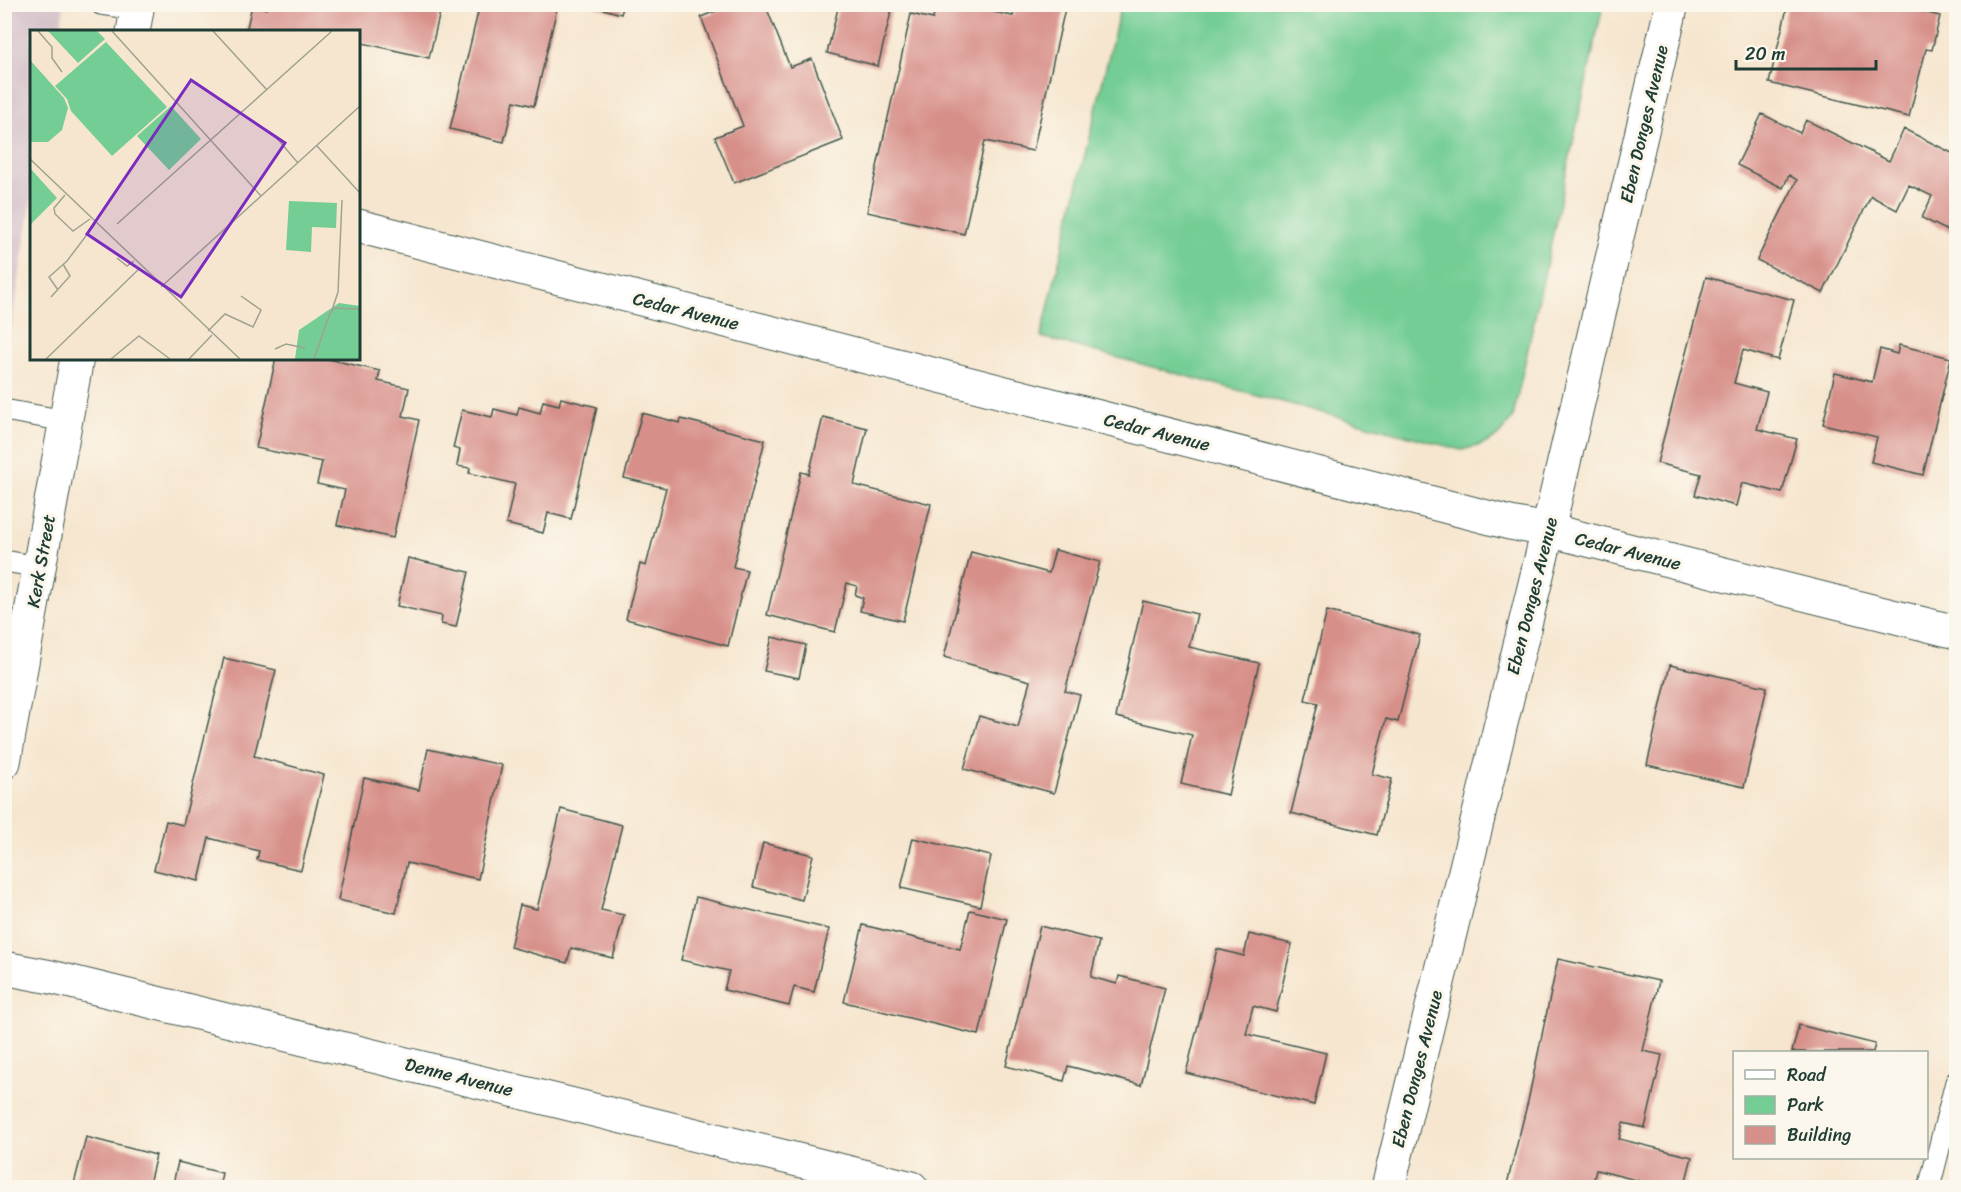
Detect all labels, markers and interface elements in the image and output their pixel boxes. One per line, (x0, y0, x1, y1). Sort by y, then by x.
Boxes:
inset map (30, 30, 360, 360)
scale bar (1736, 33, 1876, 71)
text: 20 m (1745, 38, 1785, 70)
street label: Eben Donges Avenue (1610, 41, 1678, 206)
street label: Cedar Avenue (629, 282, 743, 340)
street label: Cedar Avenue (1100, 403, 1214, 461)
street label: Kerk Street (17, 512, 65, 610)
street label: Eben Donges Avenue (1497, 514, 1567, 678)
street label: Cedar Avenue (1571, 522, 1685, 580)
street label: Eben Donges Avenue (1382, 987, 1452, 1151)
street label: Denne Avenue (401, 1048, 517, 1106)
legend (1733, 1051, 1928, 1159)
text: Road (1787, 1059, 1827, 1091)
text: Park (1787, 1089, 1824, 1121)
text: Building (1787, 1119, 1851, 1151)

